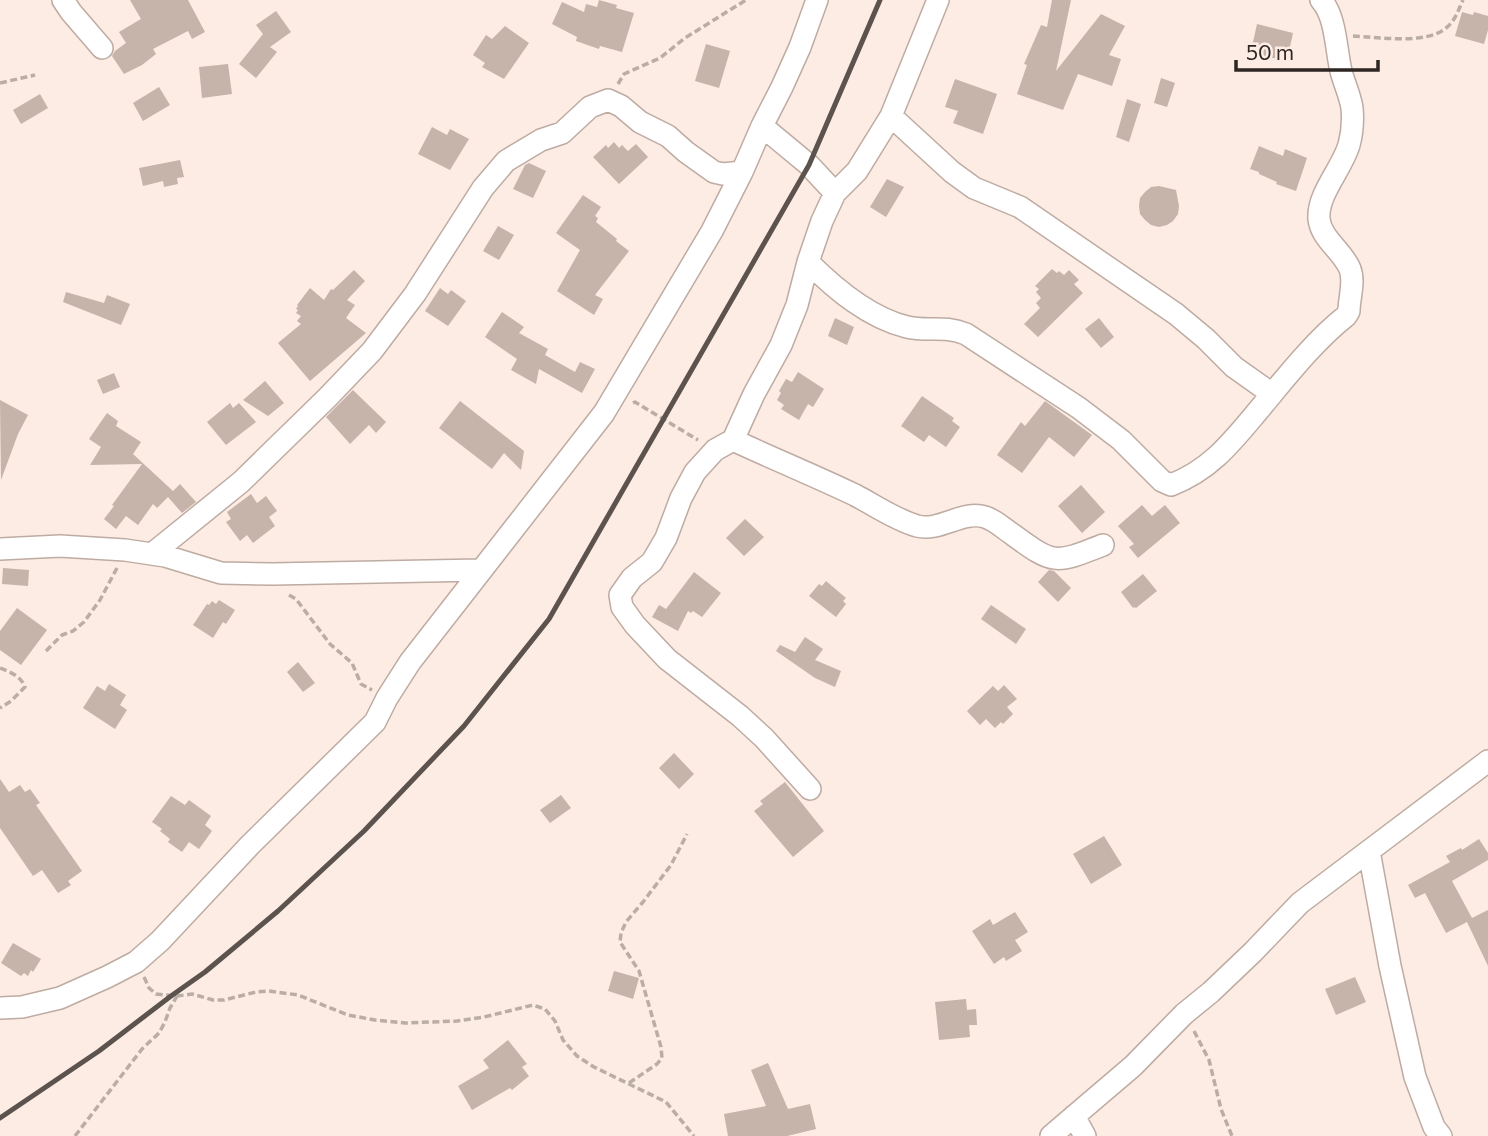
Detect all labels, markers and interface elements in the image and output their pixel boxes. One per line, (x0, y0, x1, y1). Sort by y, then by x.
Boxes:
scale bar (1236, 28, 1378, 72)
text: 50 m (1246, 39, 1294, 64)

